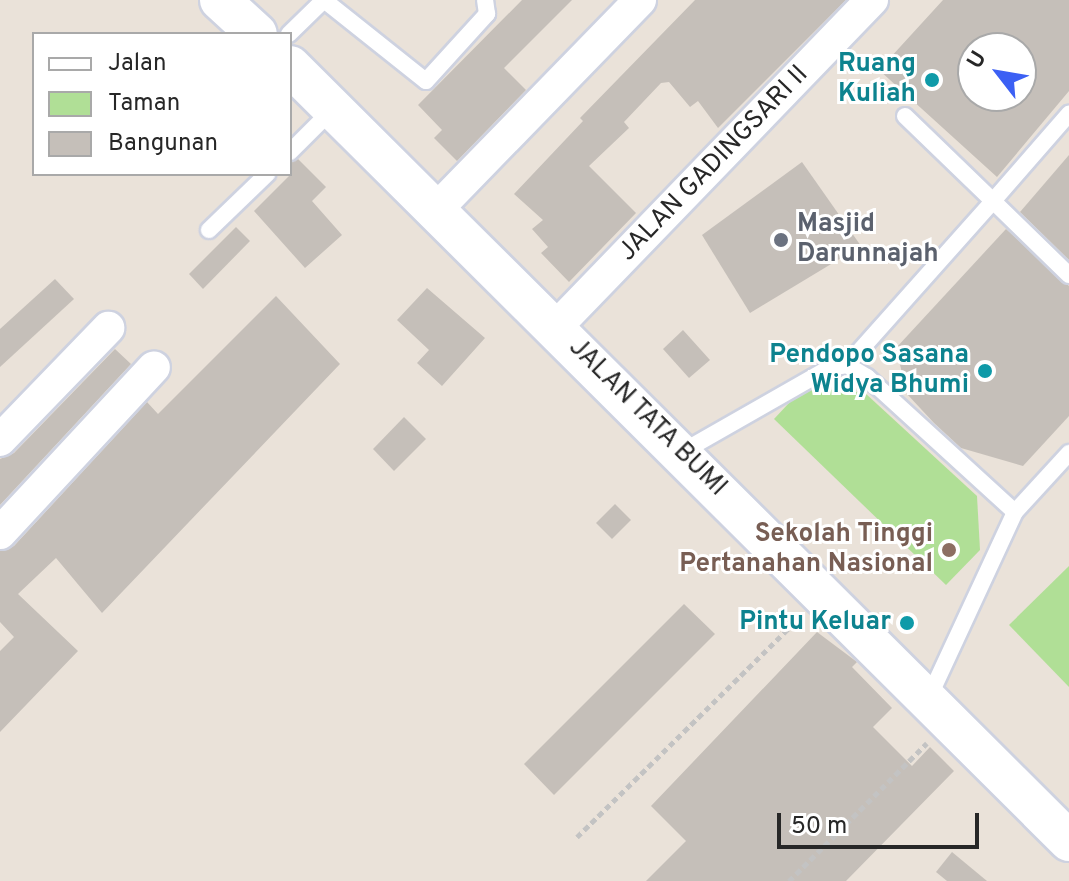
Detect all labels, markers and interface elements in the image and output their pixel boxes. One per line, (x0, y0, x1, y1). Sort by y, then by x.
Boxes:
legend (32, 32, 292, 176)
north arrow (957, 32, 1037, 112)
text: U (962, 47, 993, 74)
text: Jalan (108, 49, 166, 79)
place label: Ruang Kuliah (838, 49, 916, 110)
street label: JALAN GADINGSARI II (613, 60, 815, 268)
marker: Ruang Kuliah (923, 71, 941, 89)
text: Taman (108, 89, 180, 119)
text: Bangunan (108, 129, 218, 159)
place label: Masjid Darunnajah (797, 209, 939, 270)
marker: Masjid Darunnajah (772, 231, 790, 249)
street label: JALAN TATA BUMI (561, 332, 733, 504)
place label: Pendopo Sasana Widya Bhumi (769, 340, 969, 402)
marker: Pendopo Sasana Widya Bhumi (976, 362, 994, 380)
place label: Sekolah Tinggi Pertanahan Nasional (679, 519, 933, 580)
marker: Sekolah Tinggi Pertanahan Nasional (940, 541, 958, 559)
place label: Pintu Keluar (739, 607, 891, 639)
marker: Pintu Keluar (898, 614, 916, 632)
scale bar (781, 797, 983, 847)
text: 50 m (791, 812, 847, 842)

